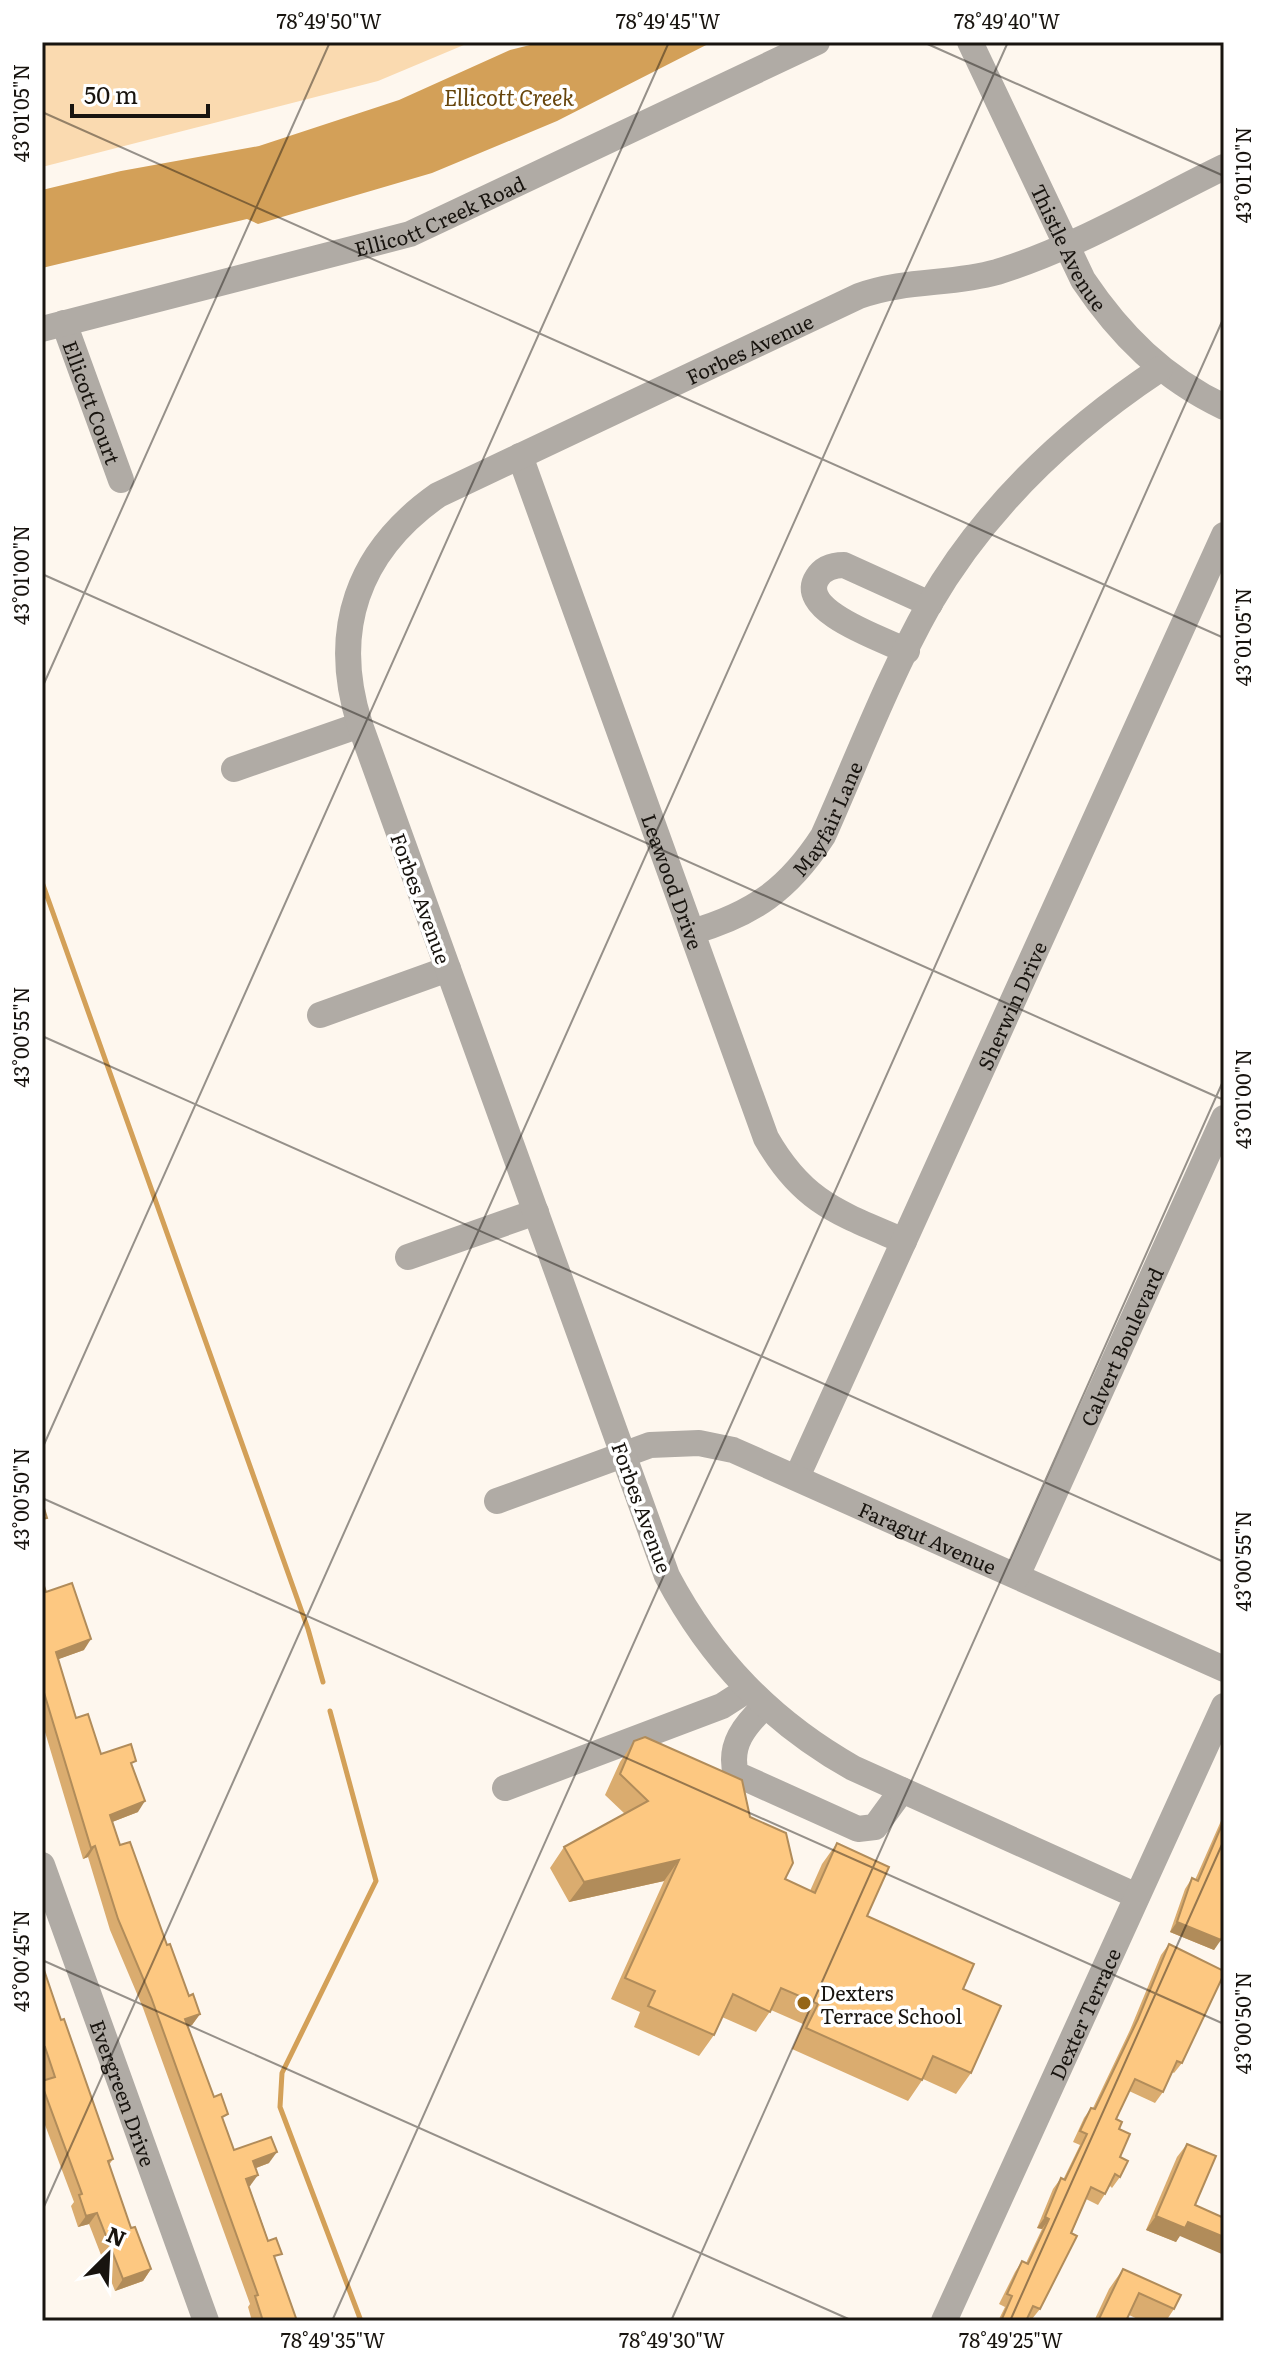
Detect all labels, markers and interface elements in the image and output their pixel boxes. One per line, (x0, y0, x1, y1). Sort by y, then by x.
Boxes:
text: 78°49'50"W (276, 5, 382, 35)
text: 78°49'45"W (616, 5, 720, 35)
text: 78°49'40"W (954, 5, 1060, 35)
text: 43°01'05"N (5, 64, 35, 162)
scale bar (72, 68, 208, 118)
text: 50 m (84, 76, 138, 111)
water label: Ellicott Creek (444, 80, 574, 113)
text: 43°01'10"N (1227, 127, 1257, 223)
street label: Ellicott Creek Road (351, 167, 530, 263)
street label: Thistle Avenue (1024, 179, 1115, 317)
street label: Forbes Avenue (680, 305, 818, 391)
street label: Ellicott Court (56, 336, 129, 468)
text: 43°01'00"N (5, 525, 35, 625)
text: 43°01'05"N (1227, 588, 1257, 686)
street label: Mayfair Lane (784, 756, 869, 882)
street label: Leawood Drive (635, 809, 712, 953)
street label: Forbes Avenue (384, 828, 460, 968)
street label: Sherwin Drive (969, 936, 1053, 1074)
text: 43°00'55"N (5, 987, 35, 1088)
text: 43°01'00"N (1227, 1049, 1257, 1149)
street label: Calvert Boulevard (1072, 1262, 1170, 1431)
street label: Forbes Avenue (605, 1437, 681, 1577)
text: 43°00'50"N (5, 1448, 35, 1550)
street label: Faragut Avenue (854, 1493, 1002, 1581)
text: 43°00'55"N (1227, 1511, 1257, 1612)
text: 43°00'45"N (5, 1910, 35, 2012)
street label: Dexter Terrace (1041, 1943, 1127, 2084)
text: 43°00'50"N (1227, 1972, 1257, 2074)
place label: Dexters Terrace School (820, 1977, 962, 2030)
marker: Dexters Terrace School (795, 1994, 813, 2012)
street label: Evergreen Drive (84, 2015, 164, 2170)
north arrow (68, 2215, 148, 2295)
text: N (102, 2217, 132, 2254)
text: 78°49'35"W (281, 2324, 385, 2354)
text: 78°49'30"W (619, 2324, 725, 2354)
text: 78°49'25"W (959, 2324, 1063, 2354)

